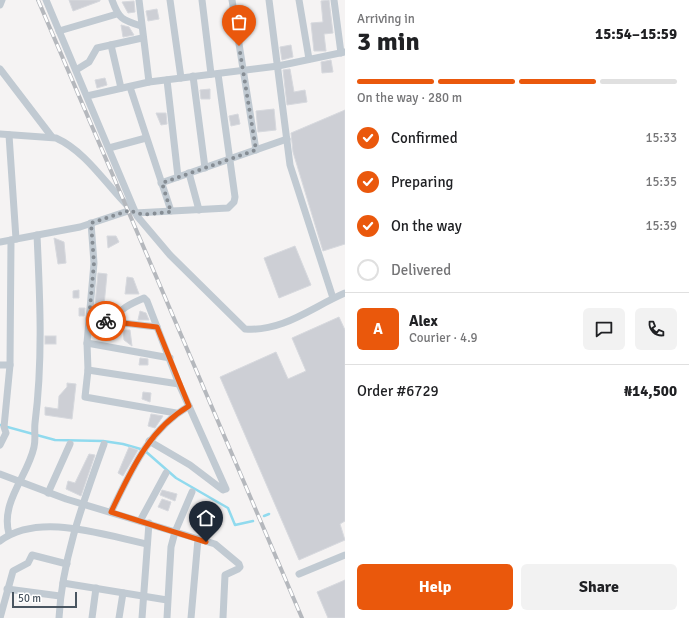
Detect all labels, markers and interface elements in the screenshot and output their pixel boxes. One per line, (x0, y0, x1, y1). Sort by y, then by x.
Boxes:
pin (222, 5, 256, 46)
icon: bag (228, 11, 250, 33)
text: Arriving in (357, 11, 415, 27)
text: 15:54–15:59 (595, 25, 677, 43)
text: 3 min (357, 26, 420, 58)
text: On the way · 280 m (357, 90, 462, 106)
icon: check (357, 127, 379, 149)
text: Confirmed (391, 129, 458, 147)
text: 15:33 (645, 130, 677, 146)
icon: check (357, 171, 379, 193)
text: Preparing (391, 173, 454, 191)
text: 15:35 (645, 174, 677, 190)
icon: check (357, 215, 379, 237)
text: On the way (391, 217, 462, 235)
text: 15:39 (645, 218, 677, 234)
text: Delivered (391, 261, 451, 279)
courier (86, 301, 126, 341)
button: chat (583, 308, 625, 350)
button: phone (635, 308, 677, 350)
icon: bike (95, 310, 117, 332)
text: Alex (409, 312, 438, 330)
text: A (373, 320, 383, 338)
text: Courier · 4.9 (409, 330, 478, 346)
text: Order #6729 (357, 382, 439, 400)
text: ₦14,500 (624, 382, 677, 400)
pin (189, 501, 223, 542)
icon: home (195, 507, 217, 529)
button: Help (357, 564, 513, 610)
button: Share (521, 564, 677, 610)
scale bar (12, 590, 77, 609)
text: 50 m (18, 592, 41, 605)

